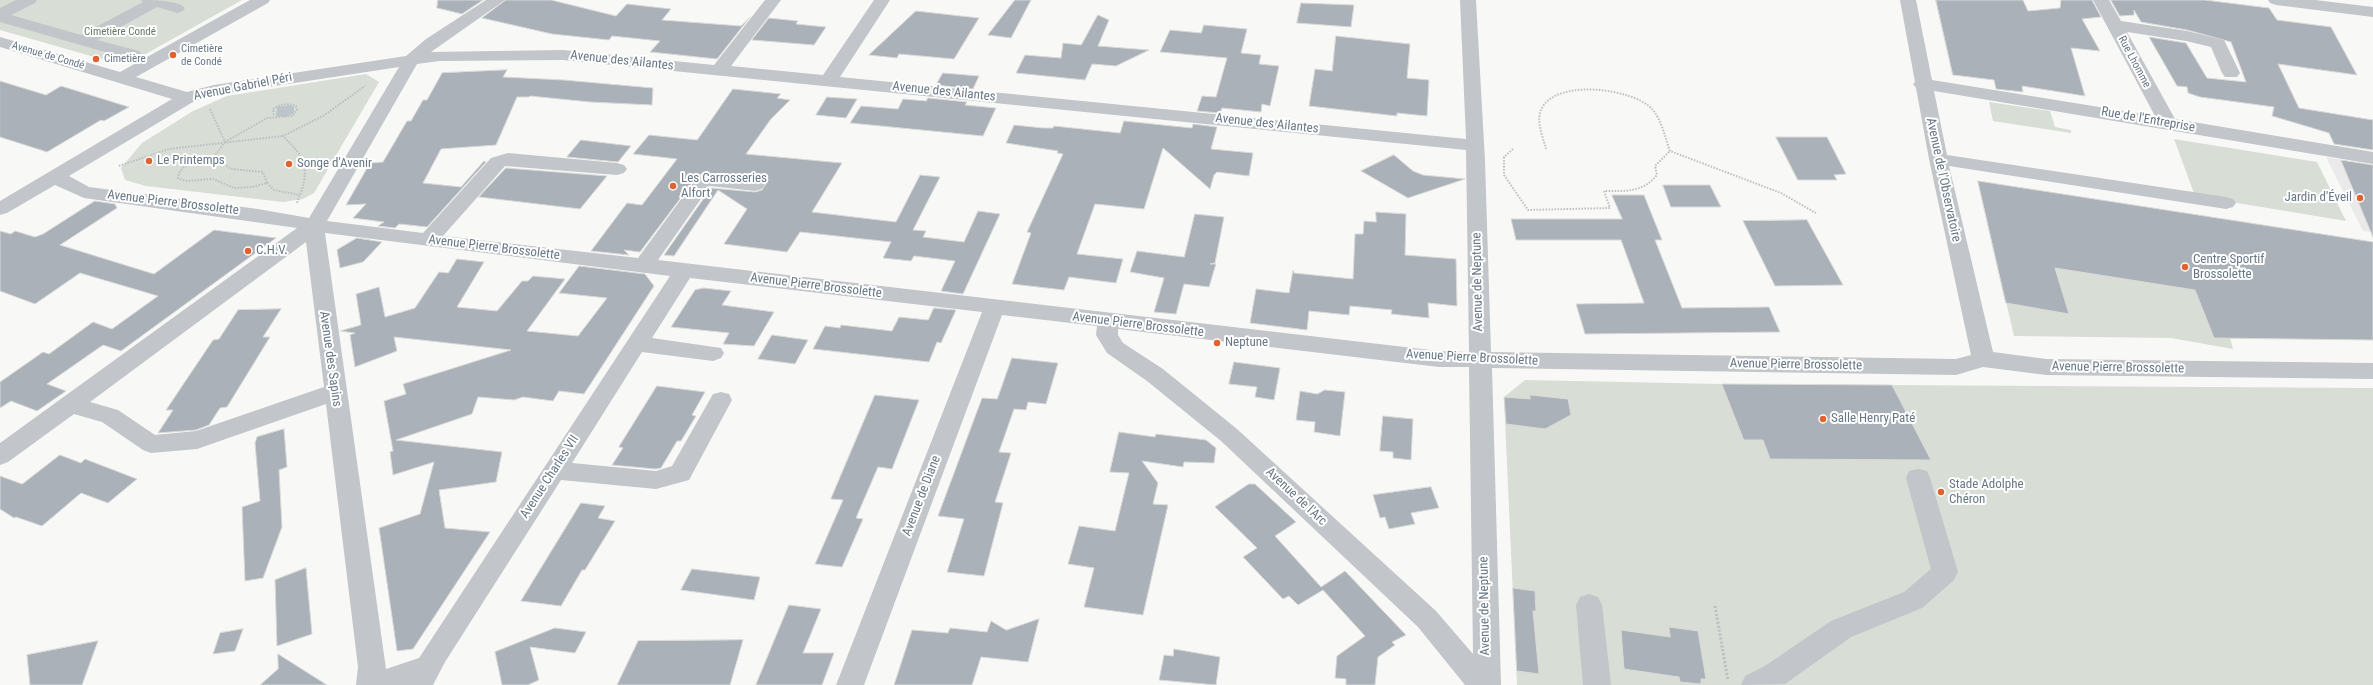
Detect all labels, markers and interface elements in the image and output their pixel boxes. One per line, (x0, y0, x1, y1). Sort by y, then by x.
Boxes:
park label: Cimetière Condé (84, 25, 156, 39)
street label: Rue Lhomme (2115, 34, 2153, 90)
street label: Avenue de Condé (10, 39, 86, 73)
place label: Cimetière de Condé (181, 42, 223, 68)
street label: Avenue des Ailantes (570, 48, 674, 74)
marker: Cimetière de Condé (168, 50, 178, 60)
place label: Cimetière (104, 52, 146, 66)
marker: Cimetière (91, 54, 101, 64)
street label: Avenue Gabriel Péri (192, 70, 294, 104)
street label: Avenue des Ailantes (892, 79, 996, 105)
street label: Rue de l'Entreprise (2100, 104, 2196, 136)
street label: Avenue des Ailantes (1215, 111, 1319, 137)
street label: Avenue de l'Observatoire (1922, 117, 1964, 243)
place label: Le Printemps (157, 153, 225, 169)
marker: Le Printemps (144, 156, 154, 166)
place label: Songe d'Avenir (297, 156, 372, 172)
marker: Songe d'Avenir (284, 159, 294, 169)
place label: Les Carrosseries Alfort (681, 171, 767, 202)
marker: Les Carrosseries Alfort (668, 181, 678, 191)
street label: Avenue Pierre Brossolette (106, 187, 240, 219)
place label: Jardin d'Éveil (2284, 190, 2352, 206)
marker: Jardin d'Éveil (2355, 193, 2365, 203)
street label: Avenue Pierre Brossolette (427, 232, 561, 264)
street label: Avenue de Neptune (1469, 232, 1487, 332)
place label: C.H.V. (256, 243, 288, 259)
marker: C.H.V. (243, 246, 253, 256)
place label: Centre Sportif Brossolette (2193, 252, 2264, 283)
marker: Centre Sportif Brossolette (2180, 262, 2190, 272)
street label: Avenue Pierre Brossolette (749, 270, 883, 302)
street label: Avenue Pierre Brossolette (1071, 309, 1205, 341)
street label: Avenue des Sapins (316, 310, 344, 408)
place label: Neptune (1225, 335, 1268, 351)
marker: Neptune (1212, 338, 1222, 348)
street label: Avenue Pierre Brossolette (1406, 347, 1538, 369)
street label: Avenue Pierre Brossolette (1730, 356, 1862, 374)
street label: Avenue Pierre Brossolette (2052, 359, 2184, 377)
place label: Salle Henry Paté (1831, 411, 1915, 427)
marker: Salle Henry Paté (1818, 414, 1828, 424)
street label: Avenue Charles VII (517, 432, 583, 522)
street label: Avenue de Diane (899, 454, 945, 538)
street label: Avenue de l'Arc (1262, 465, 1330, 529)
place label: Stade Adolphe Chéron (1949, 477, 2024, 508)
marker: Stade Adolphe Chéron (1936, 487, 1946, 497)
street label: Avenue de Neptune (1476, 556, 1494, 656)

